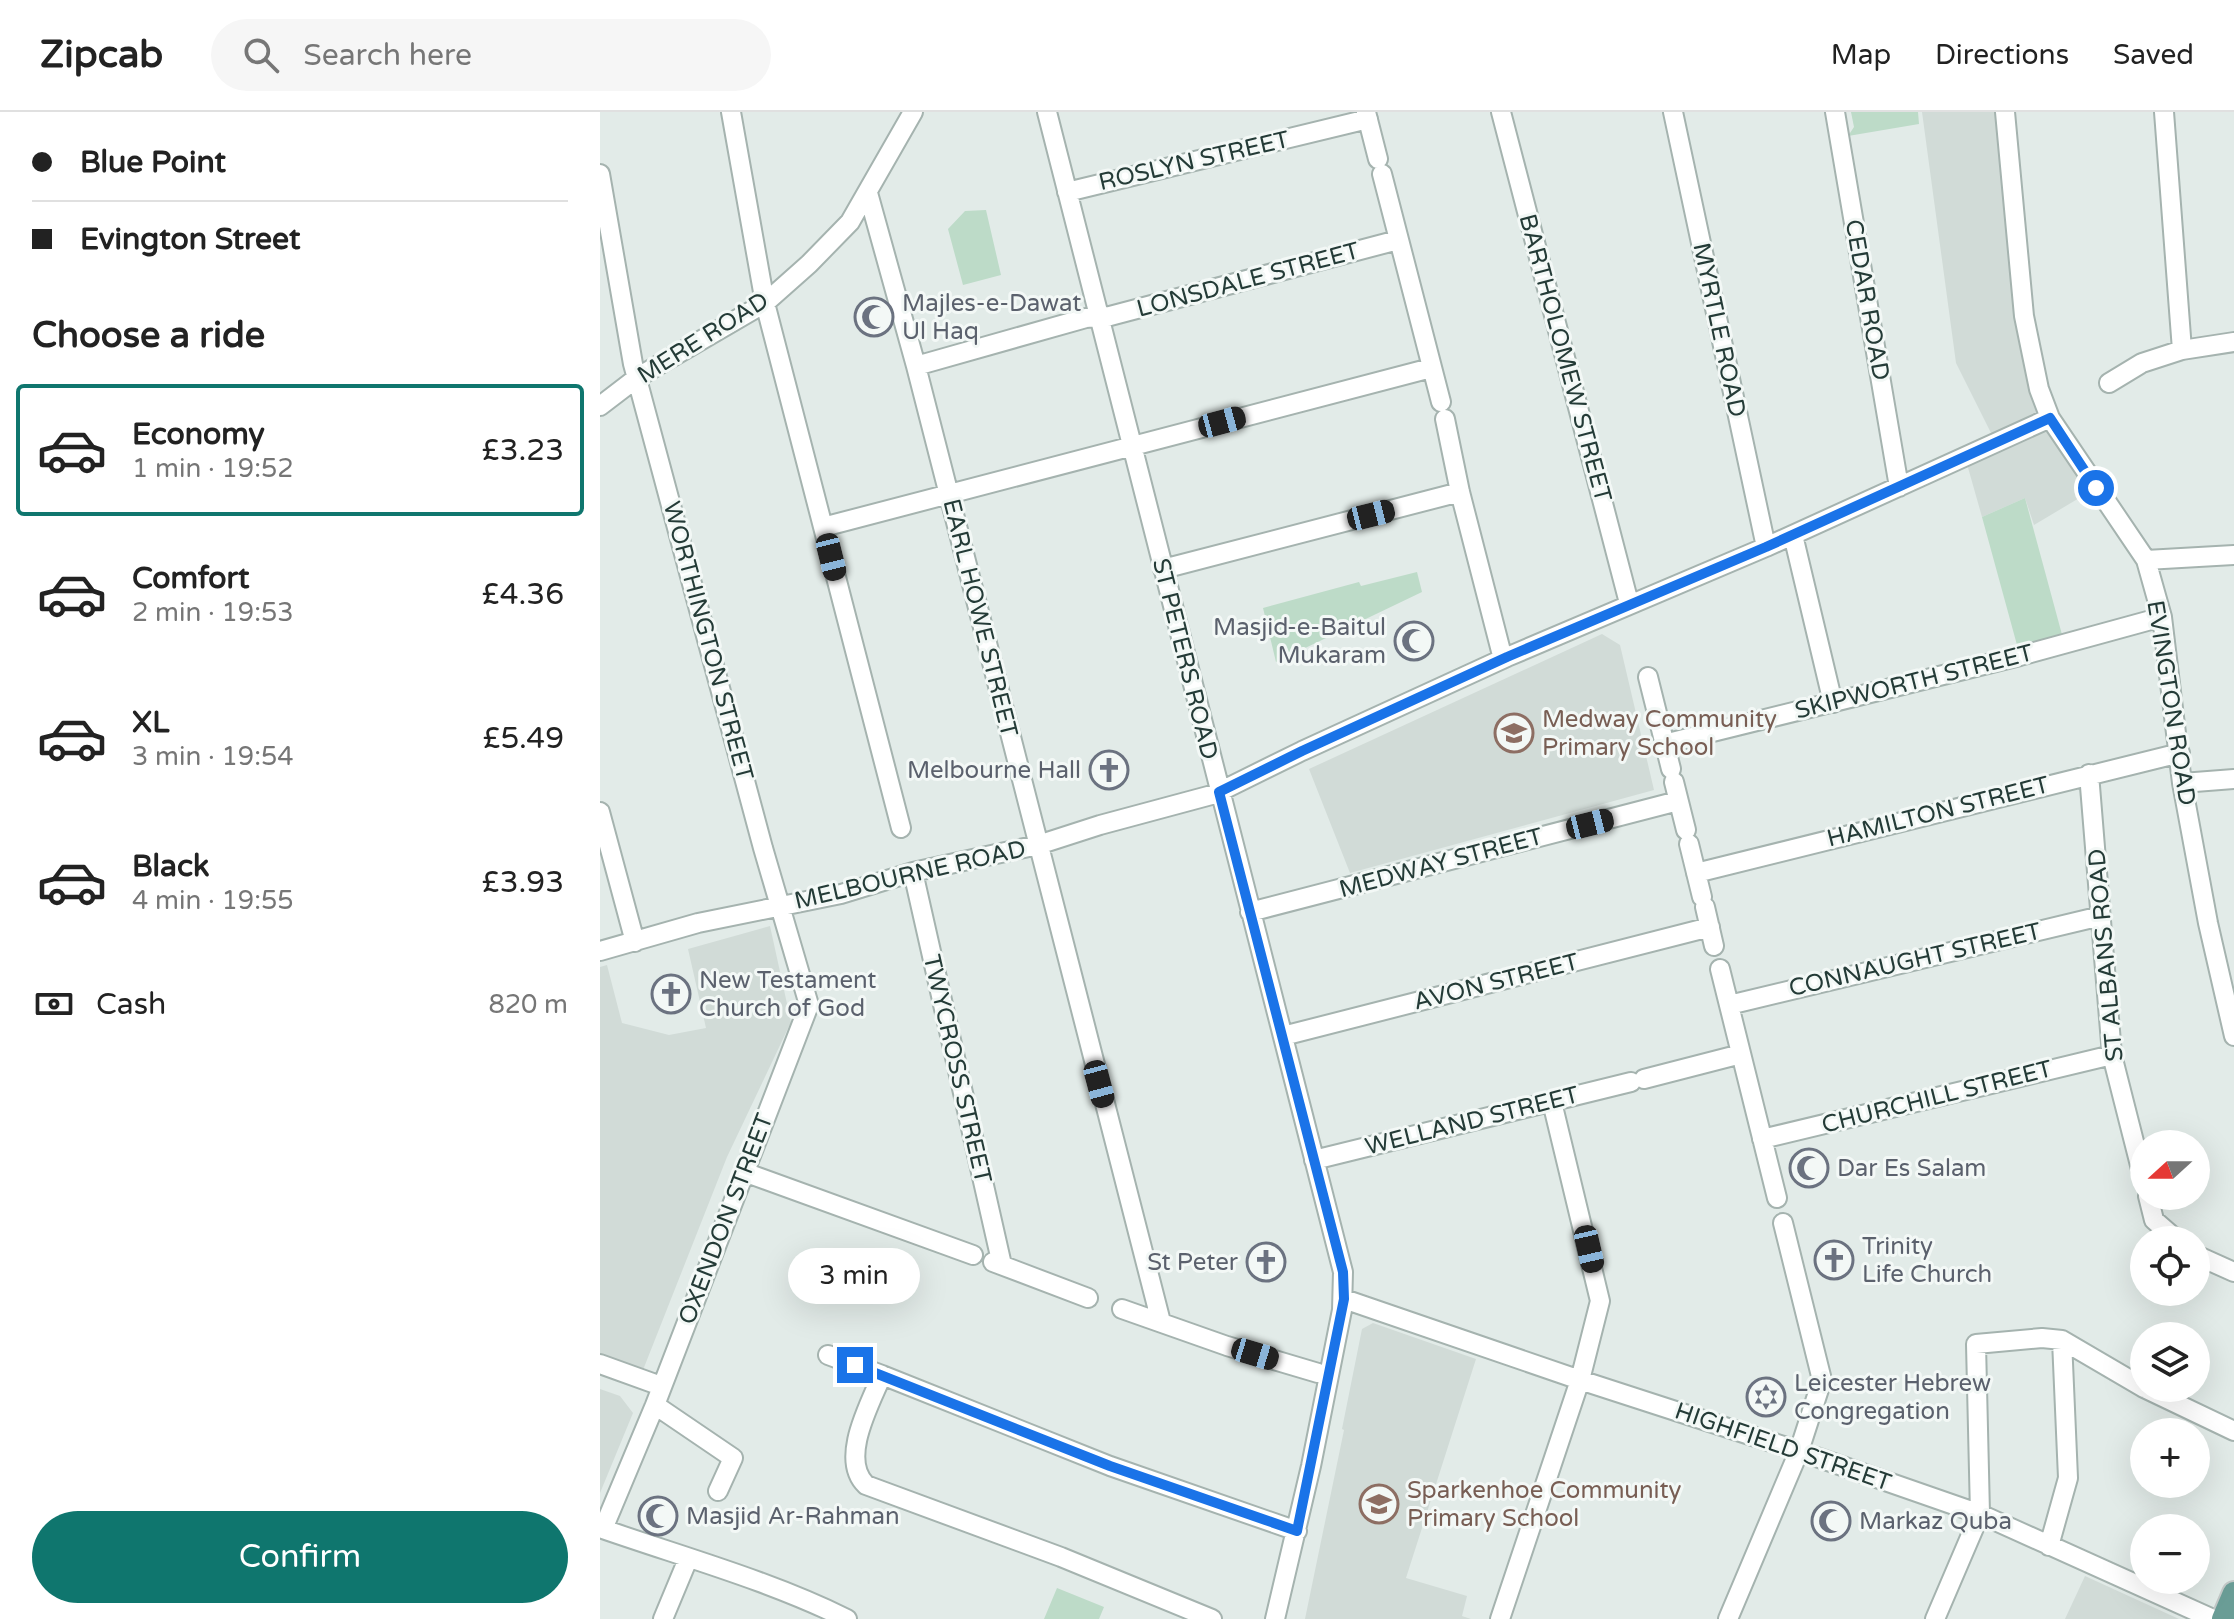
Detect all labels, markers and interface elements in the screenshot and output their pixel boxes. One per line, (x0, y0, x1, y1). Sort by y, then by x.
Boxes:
search box (211, 19, 771, 91)
text: Zipcab (40, 32, 163, 78)
icon: search (239, 33, 283, 77)
text: Search here (303, 37, 472, 74)
text: Map (1831, 38, 1891, 72)
text: Directions (1935, 38, 2069, 72)
text: Saved (2113, 38, 2194, 72)
street label: ROSLYN STREET (1096, 125, 1292, 197)
text: Blue Point (80, 144, 226, 181)
street label: BARTHOLOMEW STREET (1513, 211, 1618, 506)
street label: CEDAR ROAD (1839, 217, 1895, 383)
text: Evington Street (80, 221, 301, 258)
street label: LONSDALE STREET (1134, 236, 1363, 324)
street label: MYRTLE ROAD (1686, 240, 1752, 420)
street label: MERE ROAD (632, 286, 774, 390)
place label: Majles-e-Dawat Ul Haq (902, 289, 1081, 346)
mosque icon: Majles-e-Dawat Ul Haq (853, 296, 895, 338)
text: Choose a ride (32, 314, 265, 357)
car (1196, 404, 1248, 440)
icon: car (36, 414, 108, 486)
text: Economy (132, 416, 265, 453)
text: £3.23 (482, 432, 564, 469)
text: 1 min · 19:52 (132, 453, 294, 484)
route start (2078, 470, 2114, 506)
street label: EARL HOWE STREET (936, 496, 1024, 741)
street label: WORTHINGTON STREET (657, 498, 759, 784)
car (1345, 498, 1397, 532)
car (814, 531, 848, 583)
street label: ST PETERS ROAD (1146, 555, 1224, 763)
icon: car (36, 558, 108, 630)
text: Comfort (132, 560, 250, 597)
text: £4.36 (482, 576, 564, 613)
text: 2 min · 19:53 (132, 597, 294, 628)
street label: EVINGTON ROAD (2140, 598, 2202, 808)
place label: Masjid-e-Baitul Mukaram (1213, 613, 1386, 670)
mosque icon: Masjid-e-Baitul Mukaram (1393, 620, 1435, 662)
street label: SKIPWORTH STREET (1792, 638, 2036, 726)
icon: car (36, 702, 108, 774)
text: XL (132, 704, 169, 741)
place label: Medway Community Primary School (1542, 705, 1777, 762)
school or university icon: Medway Community Primary School (1493, 712, 1535, 754)
text: £5.49 (482, 720, 564, 757)
text: 3 min · 19:54 (132, 741, 294, 772)
church icon: Melbourne Hall (1088, 749, 1130, 791)
place label: Melbourne Hall (907, 756, 1081, 785)
street label: HAMILTON STREET (1824, 770, 2053, 854)
car (1564, 807, 1616, 841)
street label: MEDWAY STREET (1336, 822, 1546, 904)
street label: MELBOURNE ROAD (791, 834, 1029, 916)
icon: car (36, 846, 108, 918)
street label: ST ALBANS ROAD (2082, 847, 2130, 1063)
text: Black (132, 848, 209, 885)
text: £3.93 (482, 864, 564, 901)
text: 4 min · 19:55 (132, 885, 294, 916)
street label: CONNAUGHT STREET (1786, 917, 2044, 1003)
street label: AVON STREET (1410, 947, 1582, 1017)
street label: TWYCROSS STREET (917, 952, 997, 1186)
place label: New Testament Church of God (699, 966, 877, 1023)
church icon: New Testament Church of God (650, 973, 692, 1015)
icon: cash (32, 982, 76, 1026)
text: Cash (96, 986, 166, 1023)
text: 820 m (488, 989, 568, 1020)
street label: CHURCHILL STREET (1819, 1054, 2056, 1140)
car (1081, 1058, 1117, 1110)
street label: WELLAND STREET (1362, 1080, 1582, 1162)
street label: OXENDON STREET (672, 1109, 780, 1328)
north arrow (2130, 1130, 2210, 1210)
map controls (2130, 1130, 2210, 1594)
mosque icon: Dar Es Salam (1788, 1147, 1830, 1189)
place label: Dar Es Salam (1837, 1154, 1986, 1183)
car (1572, 1223, 1606, 1275)
button: locate (2130, 1226, 2210, 1306)
place label: Trinity Life Church (1862, 1232, 1992, 1289)
church icon: Trinity Life Church (1813, 1239, 1855, 1281)
church icon: St Peter (1245, 1241, 1287, 1283)
place label: St Peter (1147, 1248, 1239, 1277)
callout: 3 min (789, 1249, 921, 1305)
text: 3 min (819, 1260, 889, 1291)
button: layers (2130, 1322, 2210, 1402)
car (1229, 1336, 1281, 1372)
route end (837, 1347, 873, 1383)
place label: Leicester Hebrew Congregation (1794, 1369, 1991, 1426)
synagogue icon: Leicester Hebrew Congregation (1745, 1376, 1787, 1418)
street label: HIGHFIELD STREET (1671, 1396, 1895, 1498)
button: + (2130, 1418, 2210, 1498)
place label: Sparkenhoe Community Primary School (1407, 1476, 1682, 1533)
school or university icon: Sparkenhoe Community Primary School (1358, 1483, 1400, 1525)
mosque icon: Masjid Ar-Rahman (637, 1495, 679, 1537)
mosque icon: Markaz Quba (1810, 1500, 1852, 1542)
place label: Masjid Ar-Rahman (686, 1502, 900, 1531)
place label: Markaz Quba (1859, 1507, 2012, 1536)
button: Confirm (32, 1511, 568, 1603)
button: − (2130, 1514, 2210, 1594)

